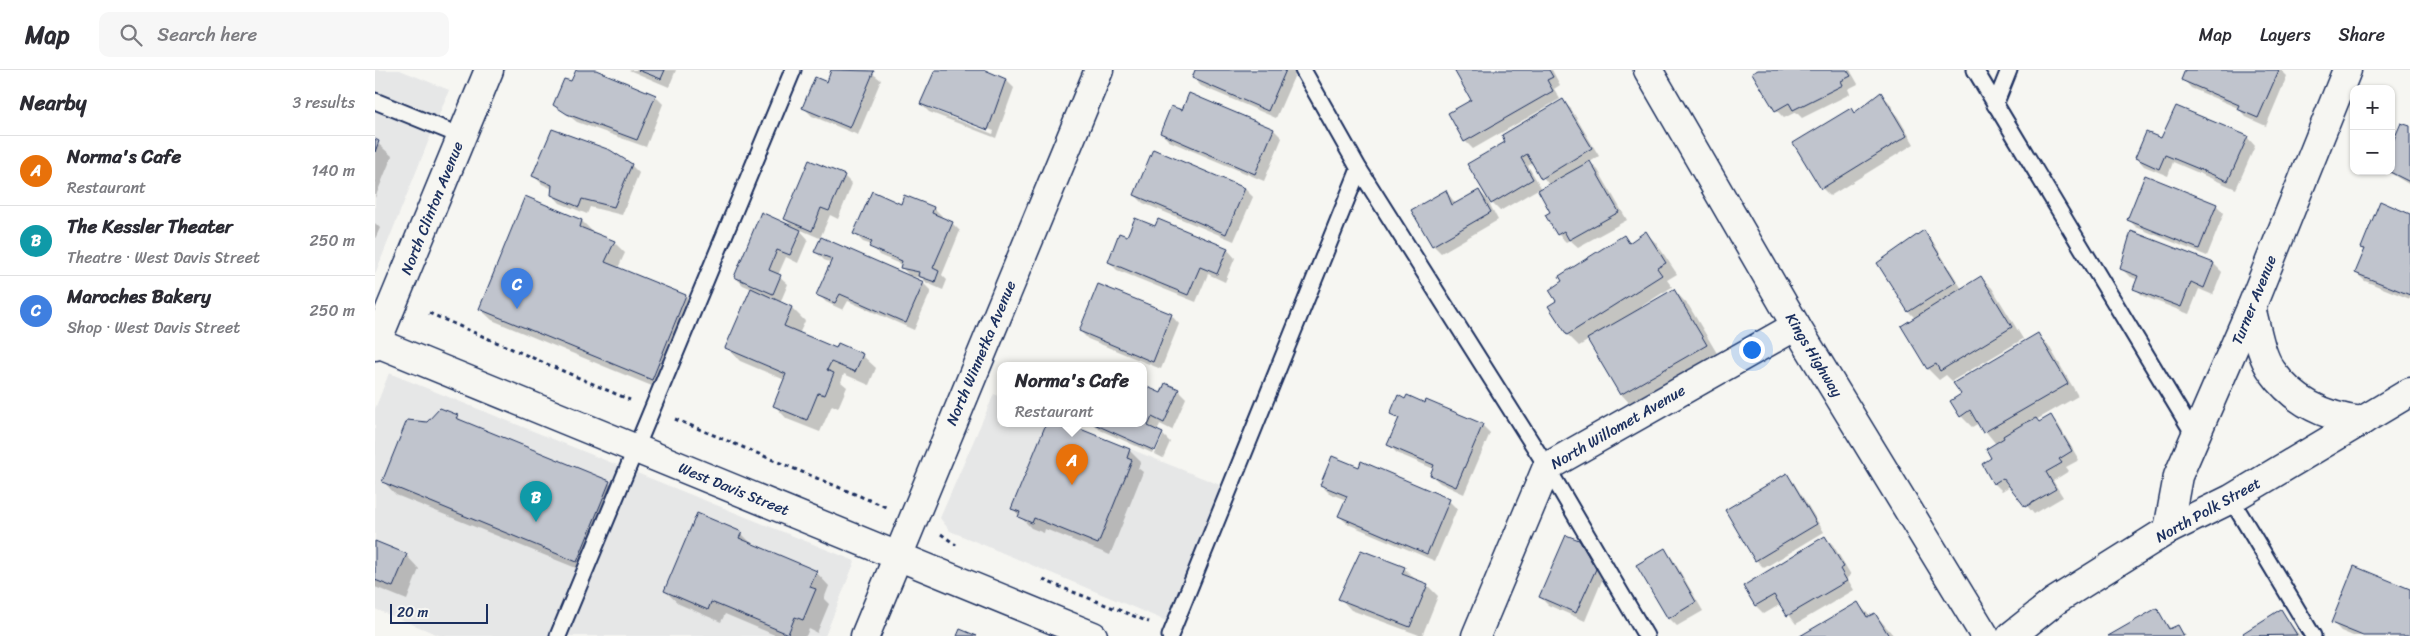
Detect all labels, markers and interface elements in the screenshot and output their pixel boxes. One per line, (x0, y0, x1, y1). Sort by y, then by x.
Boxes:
search box (99, 12, 449, 57)
text: Map (25, 14, 69, 56)
text: Search here (157, 18, 257, 51)
text: Map (2199, 19, 2232, 51)
text: Layers (2260, 19, 2311, 51)
text: Share (2339, 19, 2385, 51)
icon: search (117, 21, 145, 49)
text: Nearby (20, 84, 86, 122)
map controls (2350, 85, 2395, 175)
button: + (2350, 85, 2395, 130)
text: 3 results (292, 88, 355, 117)
button: − (2350, 130, 2395, 175)
street label: North Clinton Avenue (393, 137, 471, 279)
text: Norma's Cafe (67, 140, 181, 173)
text: A (31, 156, 41, 185)
text: 140 m (312, 156, 355, 185)
text: Restaurant (67, 173, 146, 202)
text: The Kessler Theater (67, 210, 232, 243)
text: B (31, 226, 41, 255)
text: 250 m (309, 226, 355, 255)
text: Theatre · West Davis Street (67, 243, 260, 272)
street label: Turner Avenue (2224, 251, 2284, 349)
pin: C (501, 268, 533, 309)
street label: North Winnetka Avenue (939, 276, 1023, 430)
text: Maroches Bakery (67, 280, 211, 313)
text: C (31, 296, 41, 325)
text: 250 m (309, 296, 355, 325)
street label: Kings Highway (1778, 308, 1850, 403)
text: Shop · West Davis Street (67, 313, 240, 342)
your location (1739, 337, 1765, 363)
popup (997, 362, 1147, 427)
text: Norma's Cafe (1015, 364, 1129, 397)
street label: North Willomet Avenue (1545, 377, 1691, 476)
text: Restaurant (1015, 397, 1094, 426)
pin: A (1056, 444, 1088, 485)
street label: West Davis Street (675, 455, 794, 523)
street label: North Polk Street (2150, 470, 2266, 550)
pin: B (520, 481, 552, 522)
text: 20 m (397, 600, 428, 625)
scale bar (390, 601, 487, 624)

